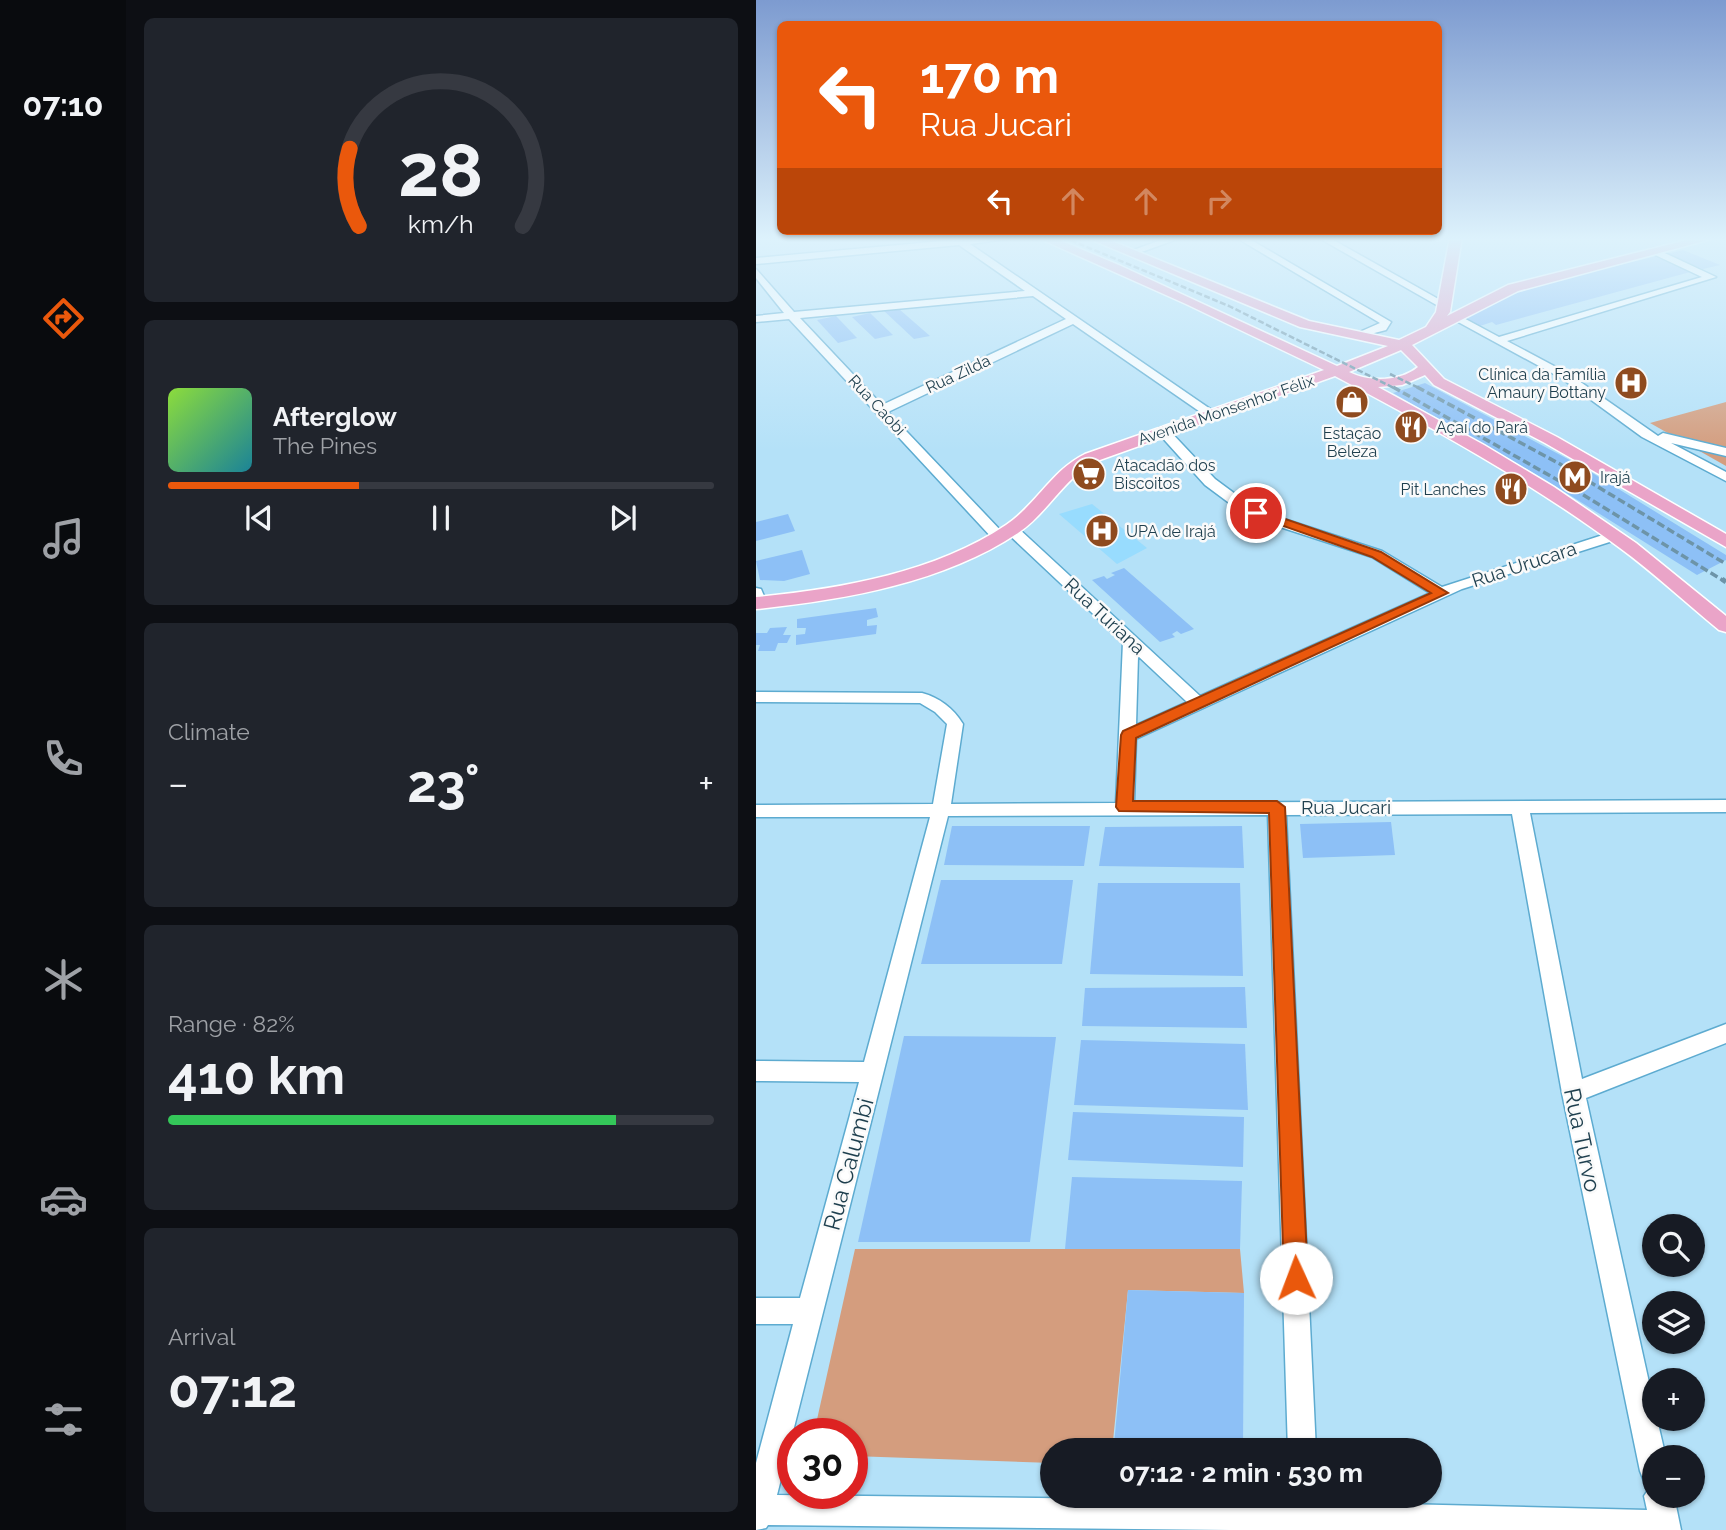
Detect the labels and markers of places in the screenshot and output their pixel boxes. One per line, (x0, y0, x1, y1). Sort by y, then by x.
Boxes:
hospital icon: Clínica da Família Amaury Bottany (1612, 364, 1650, 402)
place label: Clínica da Família Amaury Bottany (1478, 365, 1606, 402)
shop icon: Estação Beleza (1333, 383, 1371, 421)
restaurant icon: Açaí do Pará (1392, 408, 1430, 446)
place label: Açaí do Pará (1436, 418, 1528, 437)
place label: Estação Beleza (1323, 424, 1381, 461)
supermarket icon: Atacadão dos Biscoitos (1070, 455, 1108, 493)
place label: Atacadão dos Biscoitos (1114, 456, 1216, 493)
metro station icon: Irajá (1556, 458, 1594, 496)
place label: Irajá (1600, 468, 1631, 487)
restaurant icon: Pit Lanches (1492, 470, 1530, 508)
place label: Pit Lanches (1401, 480, 1486, 499)
pin (1226, 483, 1286, 543)
hospital icon: UPA de Irajá (1083, 512, 1121, 550)
place label: UPA de Irajá (1126, 522, 1216, 541)

